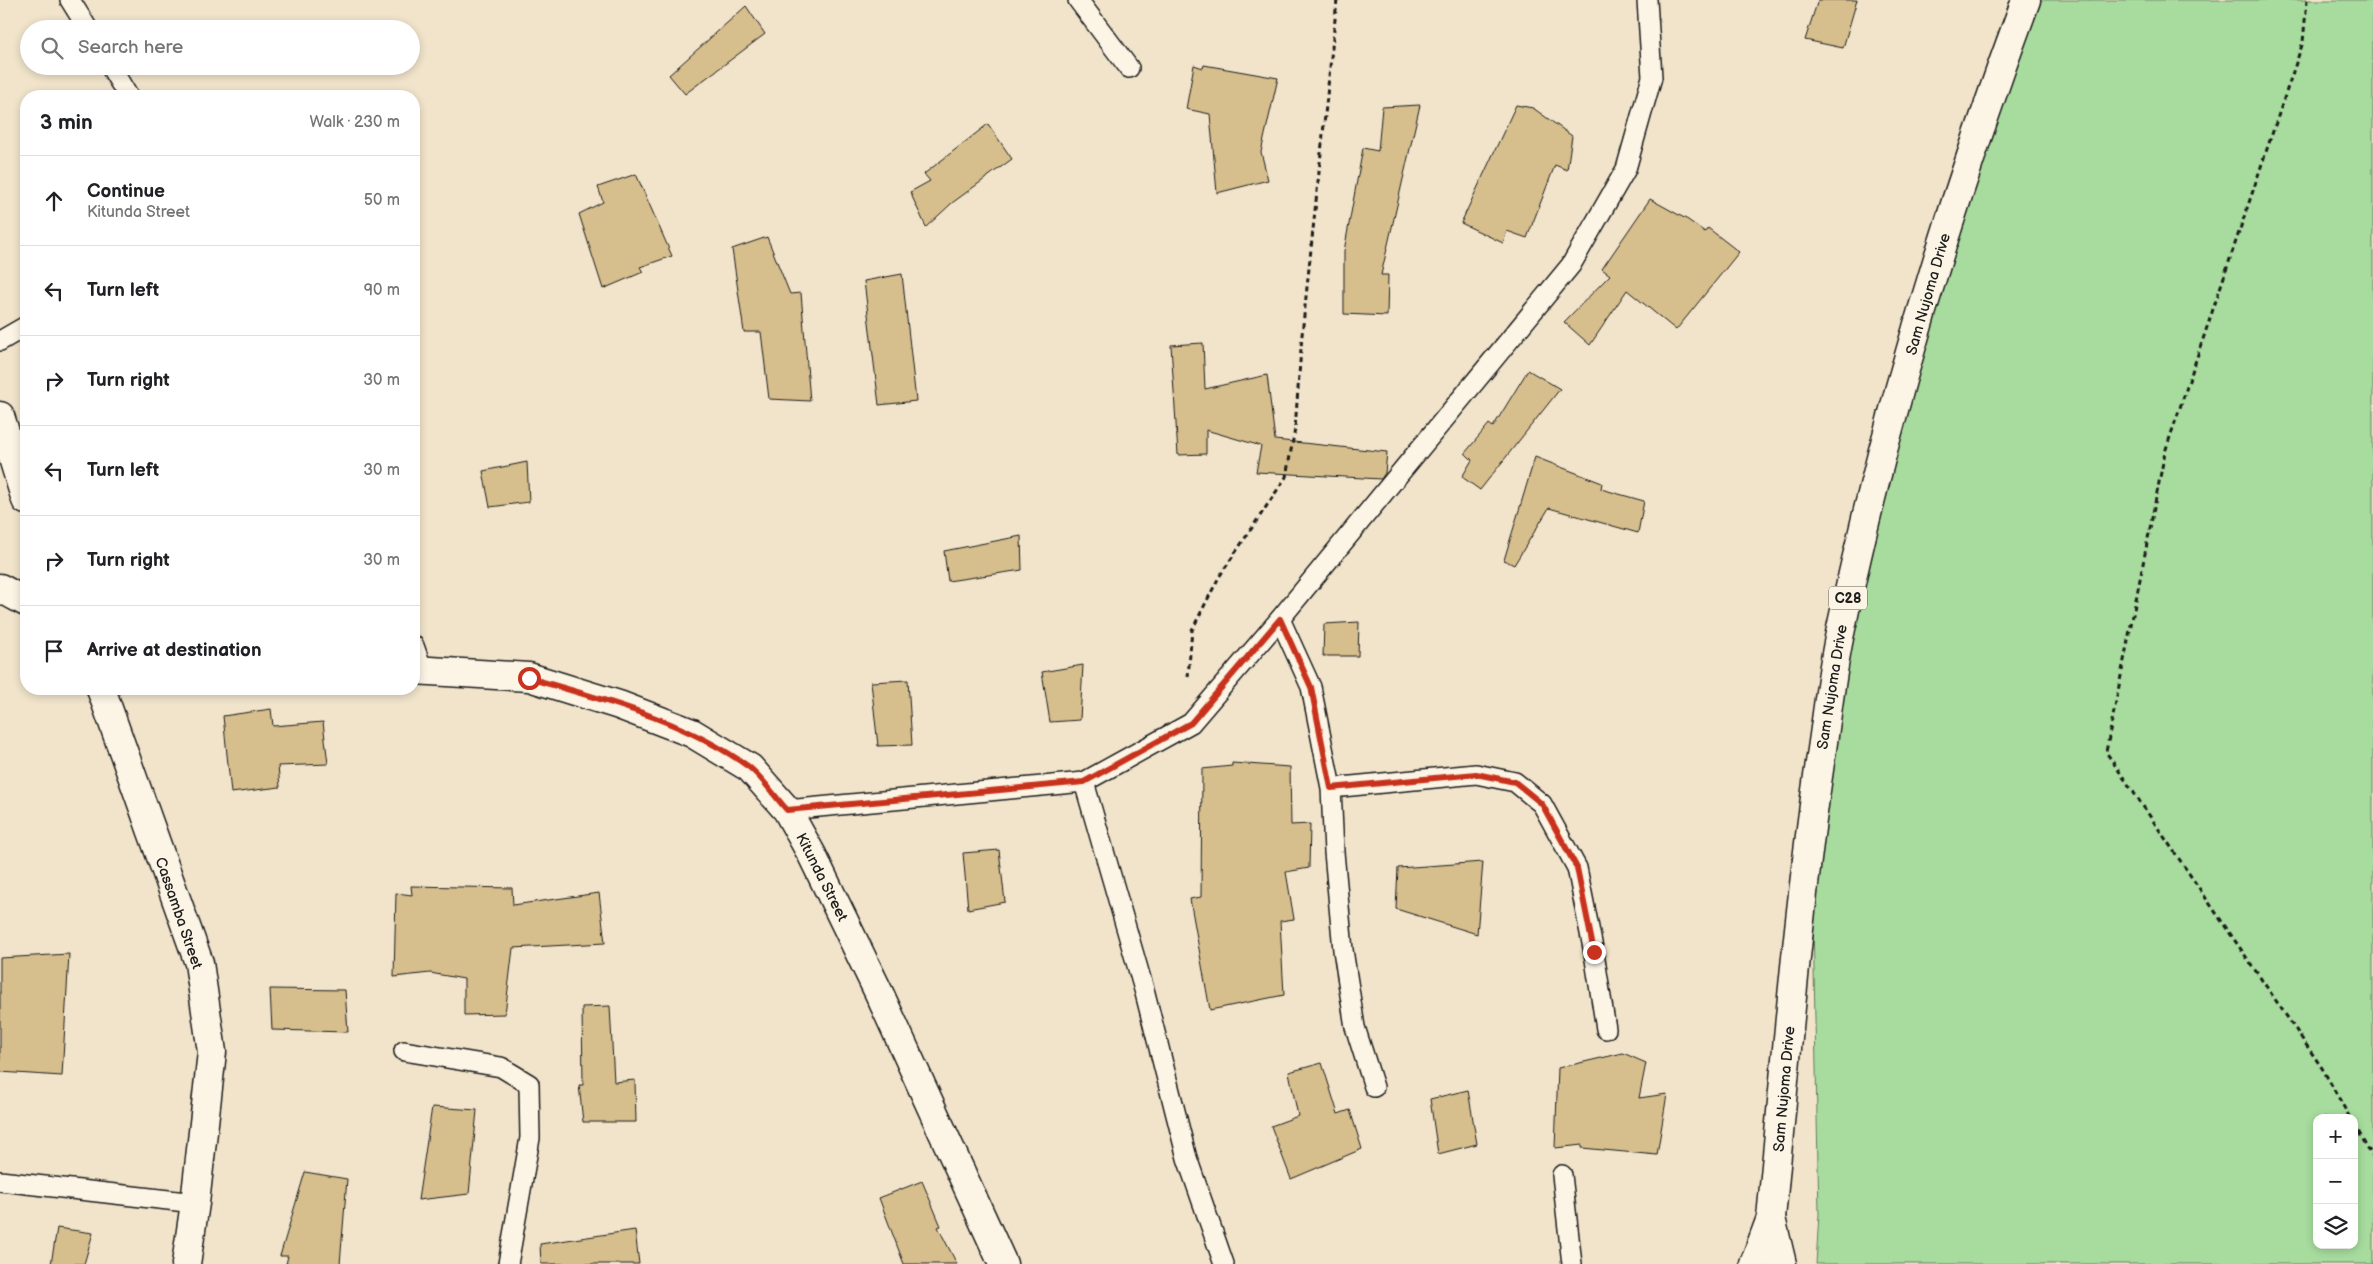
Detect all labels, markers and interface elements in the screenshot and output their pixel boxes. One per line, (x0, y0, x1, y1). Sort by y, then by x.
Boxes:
search box (20, 20, 420, 75)
icon: search (38, 34, 66, 62)
text: Search here (78, 36, 183, 59)
text: 3 min (40, 110, 93, 135)
text: Walk · 230 m (310, 113, 400, 132)
text: Continue (87, 180, 165, 203)
icon: ahead (40, 187, 68, 215)
text: 50 m (364, 191, 400, 210)
text: Kitunda Street (87, 203, 190, 222)
street label: Sam Nujoma Drive (1902, 231, 1955, 357)
icon: left (40, 277, 68, 305)
text: Turn left (87, 279, 159, 302)
text: 90 m (364, 281, 400, 300)
icon: right (40, 367, 68, 395)
text: Turn right (87, 369, 170, 392)
text: 30 m (363, 371, 400, 390)
icon: left (40, 457, 68, 485)
text: Turn left (87, 459, 159, 482)
text: 30 m (363, 461, 400, 480)
icon: right (40, 547, 68, 575)
text: Turn right (87, 549, 170, 572)
text: 30 m (363, 551, 400, 570)
road number: C28 (1829, 586, 1867, 610)
street label: Sam Nujoma Drive (1813, 623, 1852, 751)
icon: arrive (40, 637, 68, 665)
text: Arrive at destination (87, 639, 262, 662)
route start (518, 667, 541, 690)
street label: Kitunda Street (791, 830, 852, 925)
street label: Cassamba Street (151, 855, 207, 972)
route end (1583, 941, 1606, 964)
street label: Sam Nujoma Drive (1770, 1025, 1799, 1153)
map controls (2313, 1114, 2358, 1249)
button: + (2313, 1114, 2358, 1159)
button: − (2313, 1159, 2358, 1204)
button: layers (2313, 1204, 2358, 1249)

